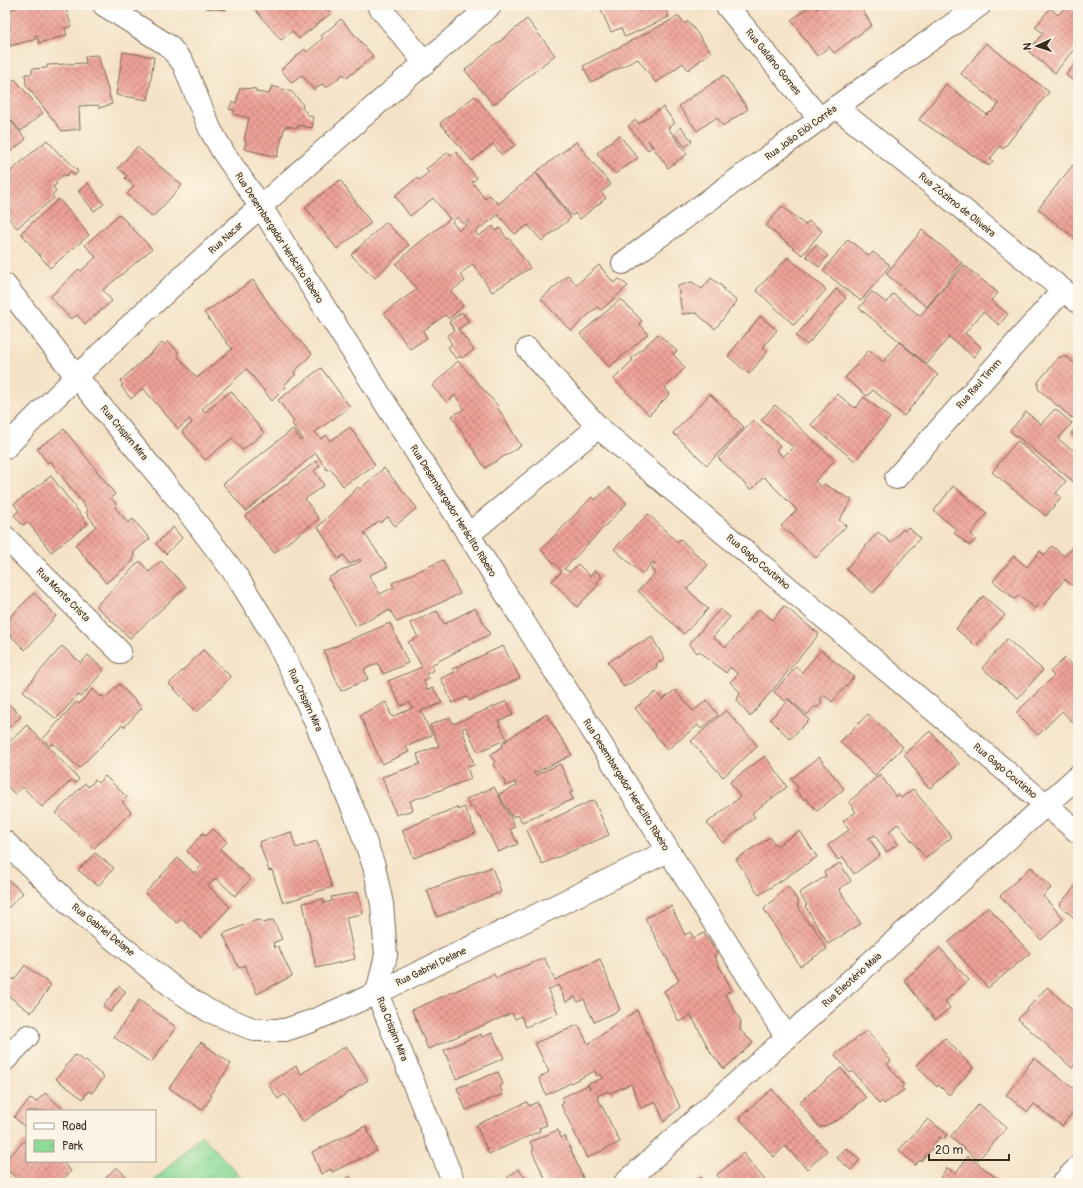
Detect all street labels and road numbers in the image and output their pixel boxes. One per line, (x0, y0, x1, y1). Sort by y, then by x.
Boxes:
street label: Rua Galdino Gomes (743, 27, 804, 98)
street label: Rua João Elói Corrêa (763, 103, 840, 163)
street label: Rua Desembargador Heráclito Ribeiro (232, 170, 326, 306)
street label: Rua Zózimo de Oliveira (916, 170, 998, 240)
street label: Rua Nacar (206, 219, 246, 257)
street label: Rua Raul Timm (954, 356, 1004, 411)
street label: Rua Crispim Mira (98, 403, 151, 463)
street label: Rua Desembargador Heráclito Ribeiro (407, 443, 499, 580)
street label: Rua Gago Coutinho (724, 532, 793, 593)
street label: Rua Monte Crista (33, 565, 93, 625)
street label: Rua Crispim Mira (285, 667, 325, 734)
street label: Rua Desembargador Heráclito Ribeiro (580, 717, 672, 854)
street label: Rua Gago Coutinho (971, 741, 1040, 802)
street label: Rua Gabriel Delane (69, 901, 137, 959)
street label: Rua Gabriel Delane (394, 945, 468, 989)
street label: Rua Eleotério Maia (820, 950, 885, 1010)
street label: Rua Crispim Mira (374, 995, 410, 1063)

